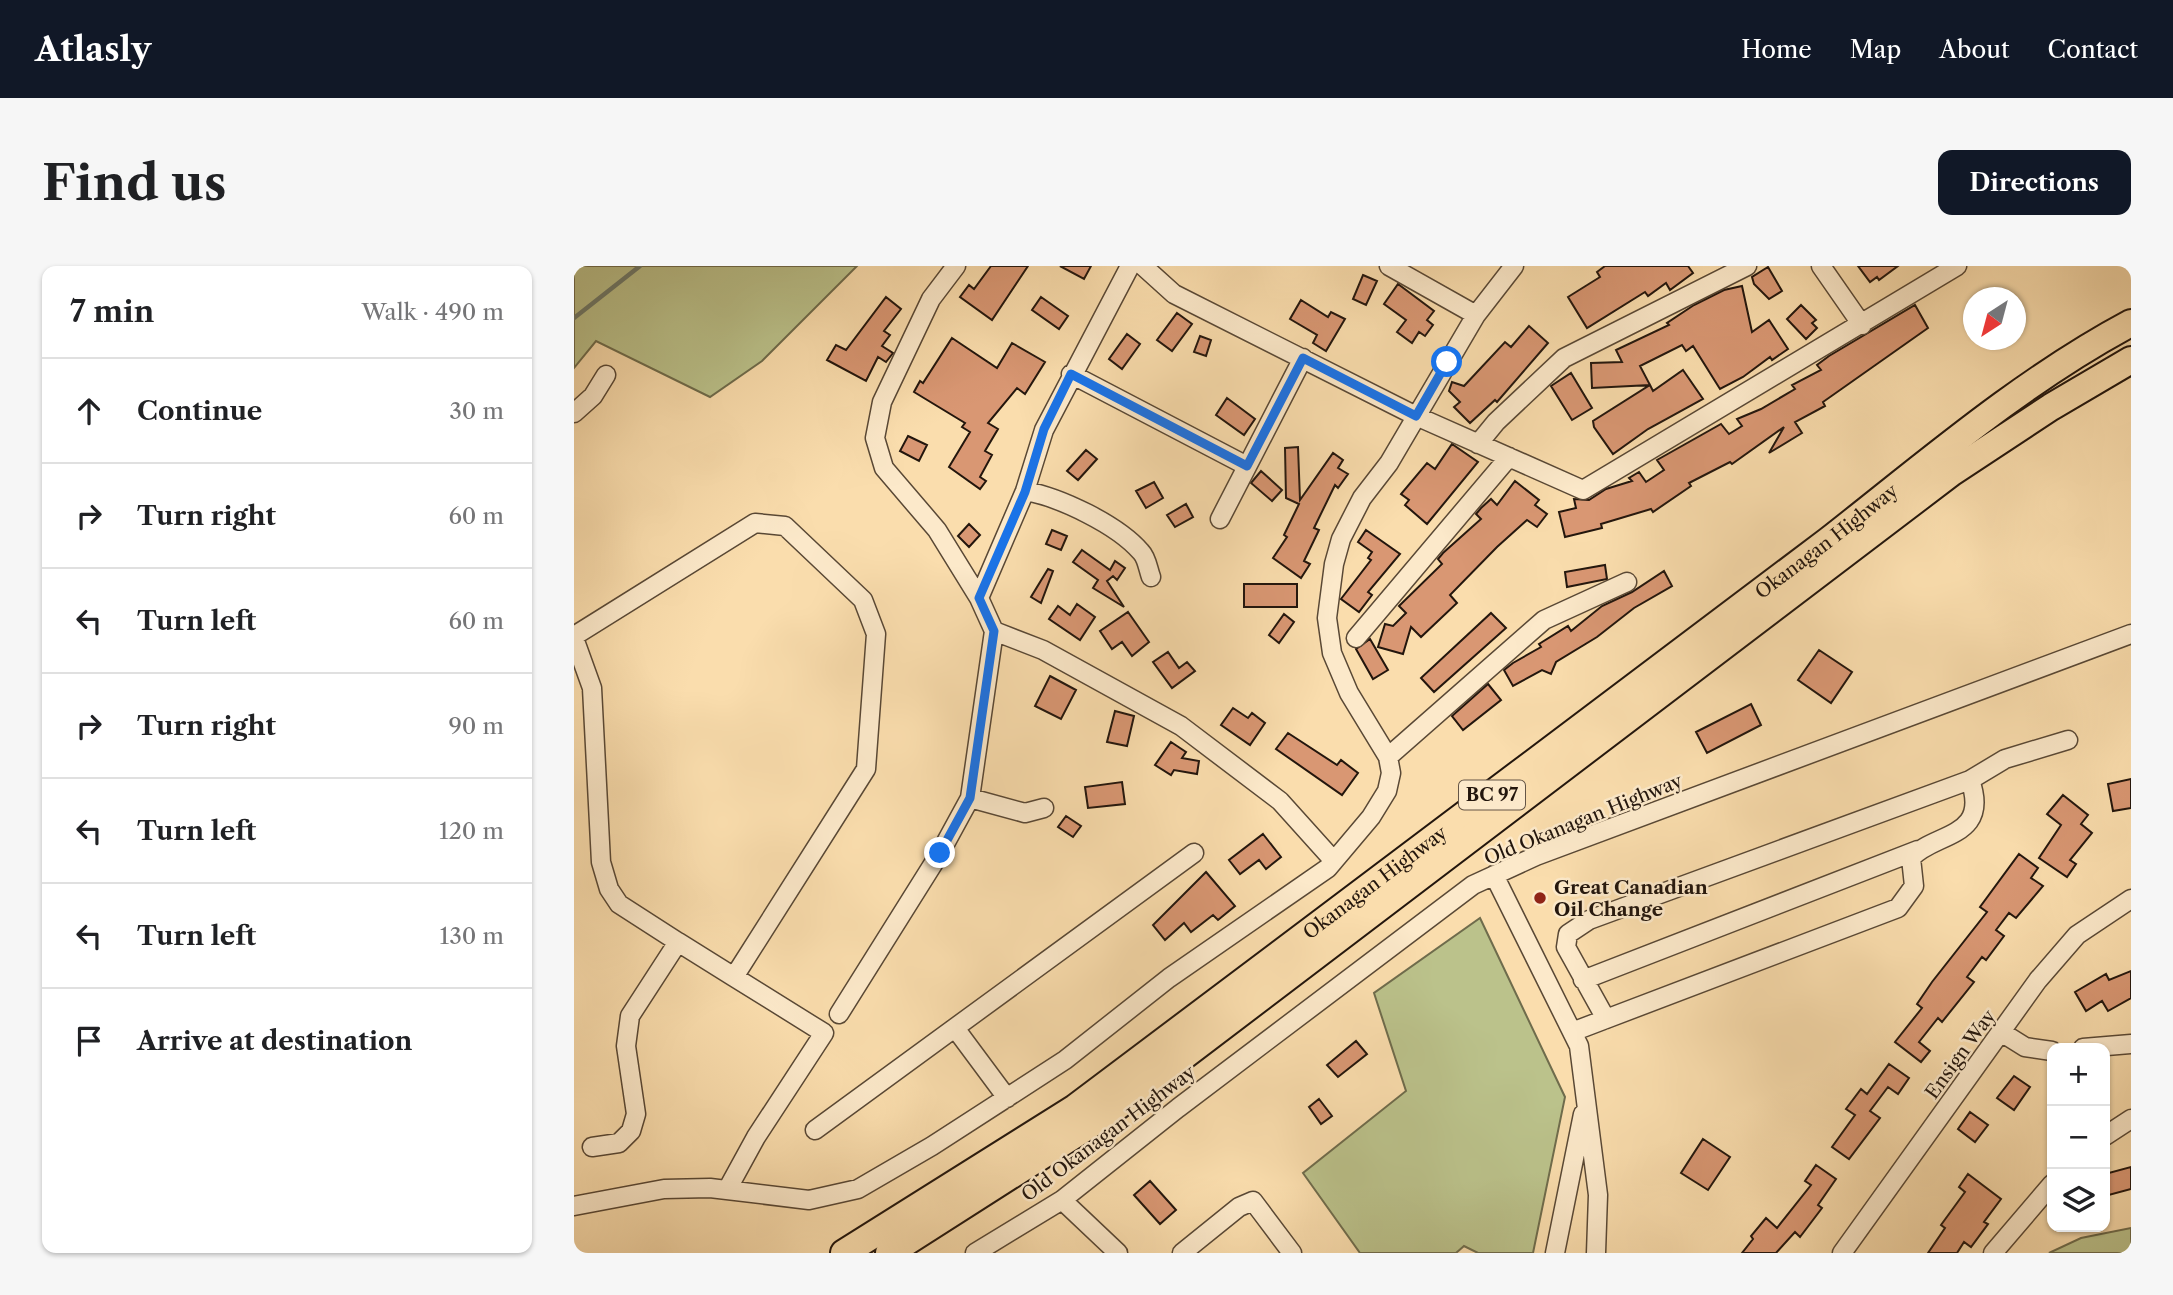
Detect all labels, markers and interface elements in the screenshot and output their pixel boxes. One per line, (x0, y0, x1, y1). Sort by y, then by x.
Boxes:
text: Atlasly (35, 29, 151, 70)
text: Home (1741, 35, 1812, 64)
text: Map (1850, 35, 1901, 64)
text: About (1939, 35, 2010, 64)
text: Contact (2048, 35, 2138, 64)
button: Directions (1938, 150, 2131, 215)
text: Find us (42, 152, 226, 213)
north arrow (1963, 287, 2026, 350)
text: 7 min (70, 293, 154, 330)
text: Walk · 490 m (361, 298, 504, 326)
route start (1431, 346, 1462, 377)
icon: ahead (70, 392, 108, 430)
text: Continue (137, 395, 262, 427)
text: 30 m (449, 397, 504, 425)
street label: Okanagan Highway (1751, 479, 1903, 604)
icon: right (70, 497, 108, 535)
text: Turn right (137, 500, 276, 532)
text: 60 m (448, 502, 504, 530)
icon: left (70, 602, 108, 640)
text: Turn left (137, 605, 256, 637)
text: 60 m (448, 607, 504, 635)
icon: right (70, 707, 108, 745)
text: Turn right (137, 710, 276, 742)
text: 90 m (448, 712, 504, 740)
street label: Old Okanagan Highway (1481, 769, 1686, 870)
road number: BC 97 (1459, 780, 1525, 810)
icon: left (70, 812, 108, 850)
text: Turn left (137, 815, 256, 847)
text: 120 m (439, 817, 504, 845)
street label: Okanagan Highway (1299, 821, 1452, 944)
route end (924, 837, 955, 868)
place label: Great Canadian Oil Change (1554, 876, 1708, 921)
marker: Great Canadian Oil Change (1532, 890, 1548, 906)
icon: left (70, 917, 108, 955)
text: Turn left (137, 920, 256, 952)
text: 130 m (440, 922, 504, 950)
street label: Ensign Way (1920, 1005, 2001, 1103)
icon: arrive (70, 1022, 108, 1060)
text: Arrive at destination (137, 1025, 412, 1057)
map controls (2047, 1043, 2110, 1232)
button: + (2047, 1043, 2110, 1106)
street label: Old Okanagan Highway (1017, 1060, 1200, 1206)
button: − (2047, 1106, 2110, 1169)
button: layers (2047, 1169, 2110, 1232)

